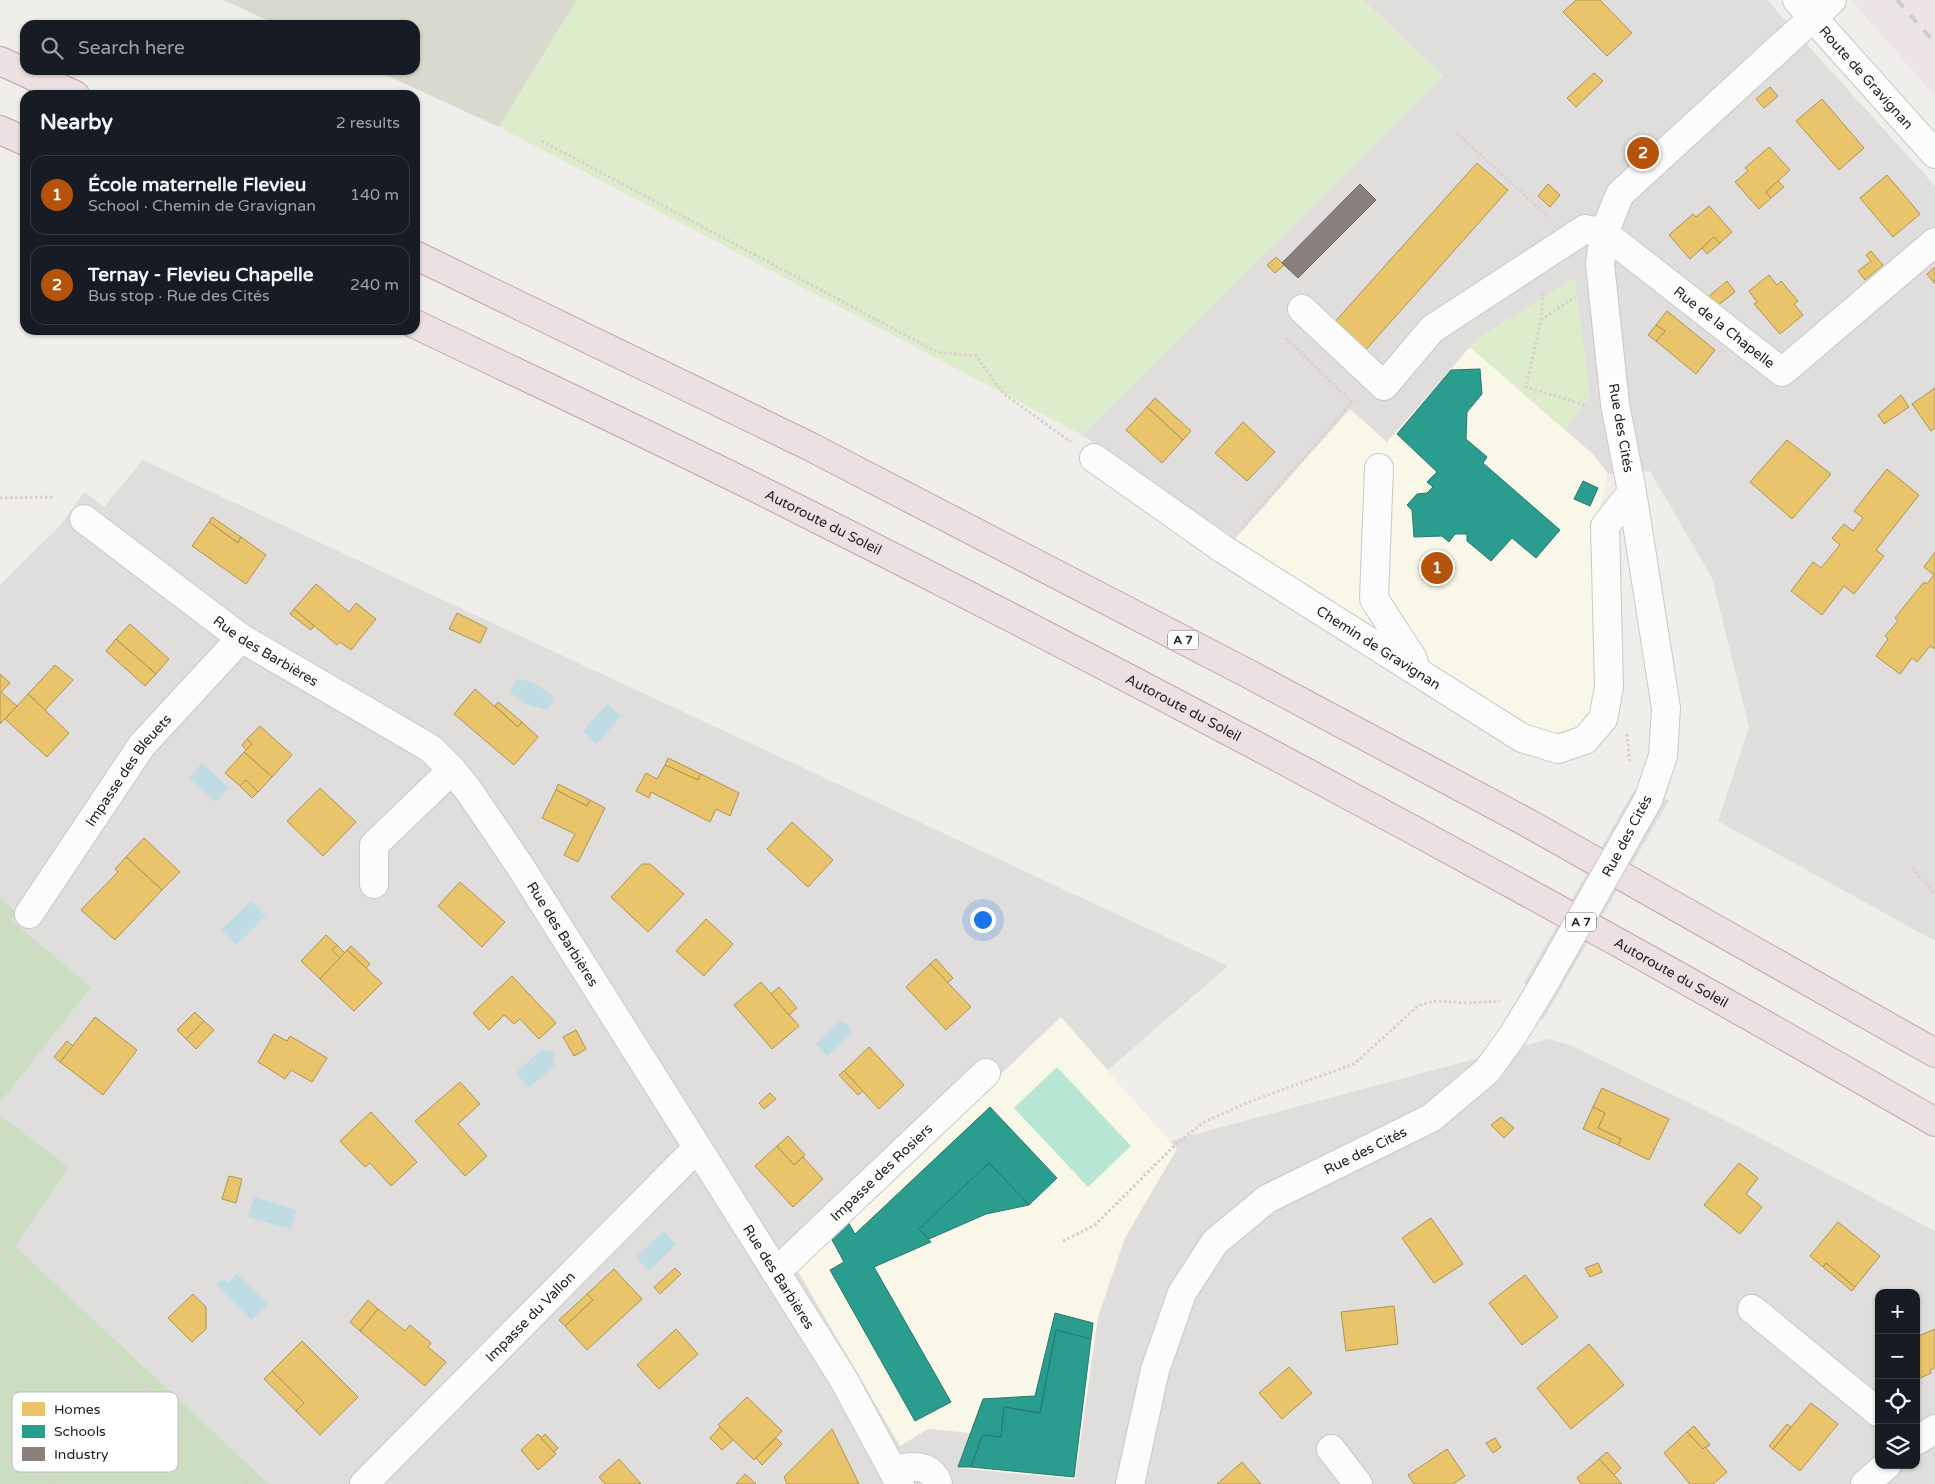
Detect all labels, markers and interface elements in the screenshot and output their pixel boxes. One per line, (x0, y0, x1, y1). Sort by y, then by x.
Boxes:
search box (20, 20, 420, 75)
street label: Route de Gravignan (1816, 22, 1917, 133)
icon: search (38, 34, 66, 62)
text: Search here (78, 37, 185, 59)
text: Nearby (40, 110, 113, 135)
text: 2 results (336, 113, 400, 133)
pin: 2 (1627, 134, 1659, 172)
text: École maternelle Flevieu (88, 174, 306, 196)
text: 1 (52, 185, 62, 205)
text: 140 m (350, 185, 399, 205)
text: School · Chemin de Gravignan (88, 196, 316, 216)
text: Ternay - Flevieu Chapelle (88, 264, 314, 286)
text: 2 (52, 275, 62, 295)
text: 240 m (350, 275, 399, 295)
street label: Rue de la Chapelle (1671, 282, 1778, 372)
text: Bus stop · Rue des Cités (88, 286, 270, 306)
street label: Rue des Cités (1605, 382, 1637, 474)
street label: Autoroute du Soleil (763, 486, 885, 558)
pin: 1 (1421, 549, 1453, 587)
street label: Chemin de Gravignan (1313, 602, 1444, 693)
street label: Rue des Barbières (210, 612, 322, 690)
road number: A 7 (1168, 630, 1198, 650)
street label: Autoroute du Soleil (1123, 670, 1244, 745)
street label: Impasse des Bleuets (82, 710, 175, 829)
street label: Rue des Cités (1598, 792, 1656, 880)
street label: Rue des Barbières (524, 879, 602, 990)
your location (970, 907, 996, 933)
road number: A 7 (1566, 912, 1596, 932)
street label: Autoroute du Soleil (1611, 934, 1731, 1011)
street label: Impasse des Rosiers (827, 1120, 936, 1225)
street label: Rue des Cités (1321, 1123, 1410, 1178)
street label: Rue des Barbières (740, 1221, 818, 1332)
street label: Impasse du Vallon (482, 1268, 579, 1365)
map controls (1875, 1289, 1920, 1469)
button: + (1875, 1289, 1920, 1334)
button: − (1875, 1334, 1920, 1379)
button: locate (1875, 1379, 1920, 1424)
legend (12, 1392, 178, 1472)
text: Homes (54, 1401, 101, 1418)
text: Schools (54, 1423, 106, 1440)
button: layers (1875, 1424, 1920, 1469)
text: Industry (54, 1446, 109, 1463)

